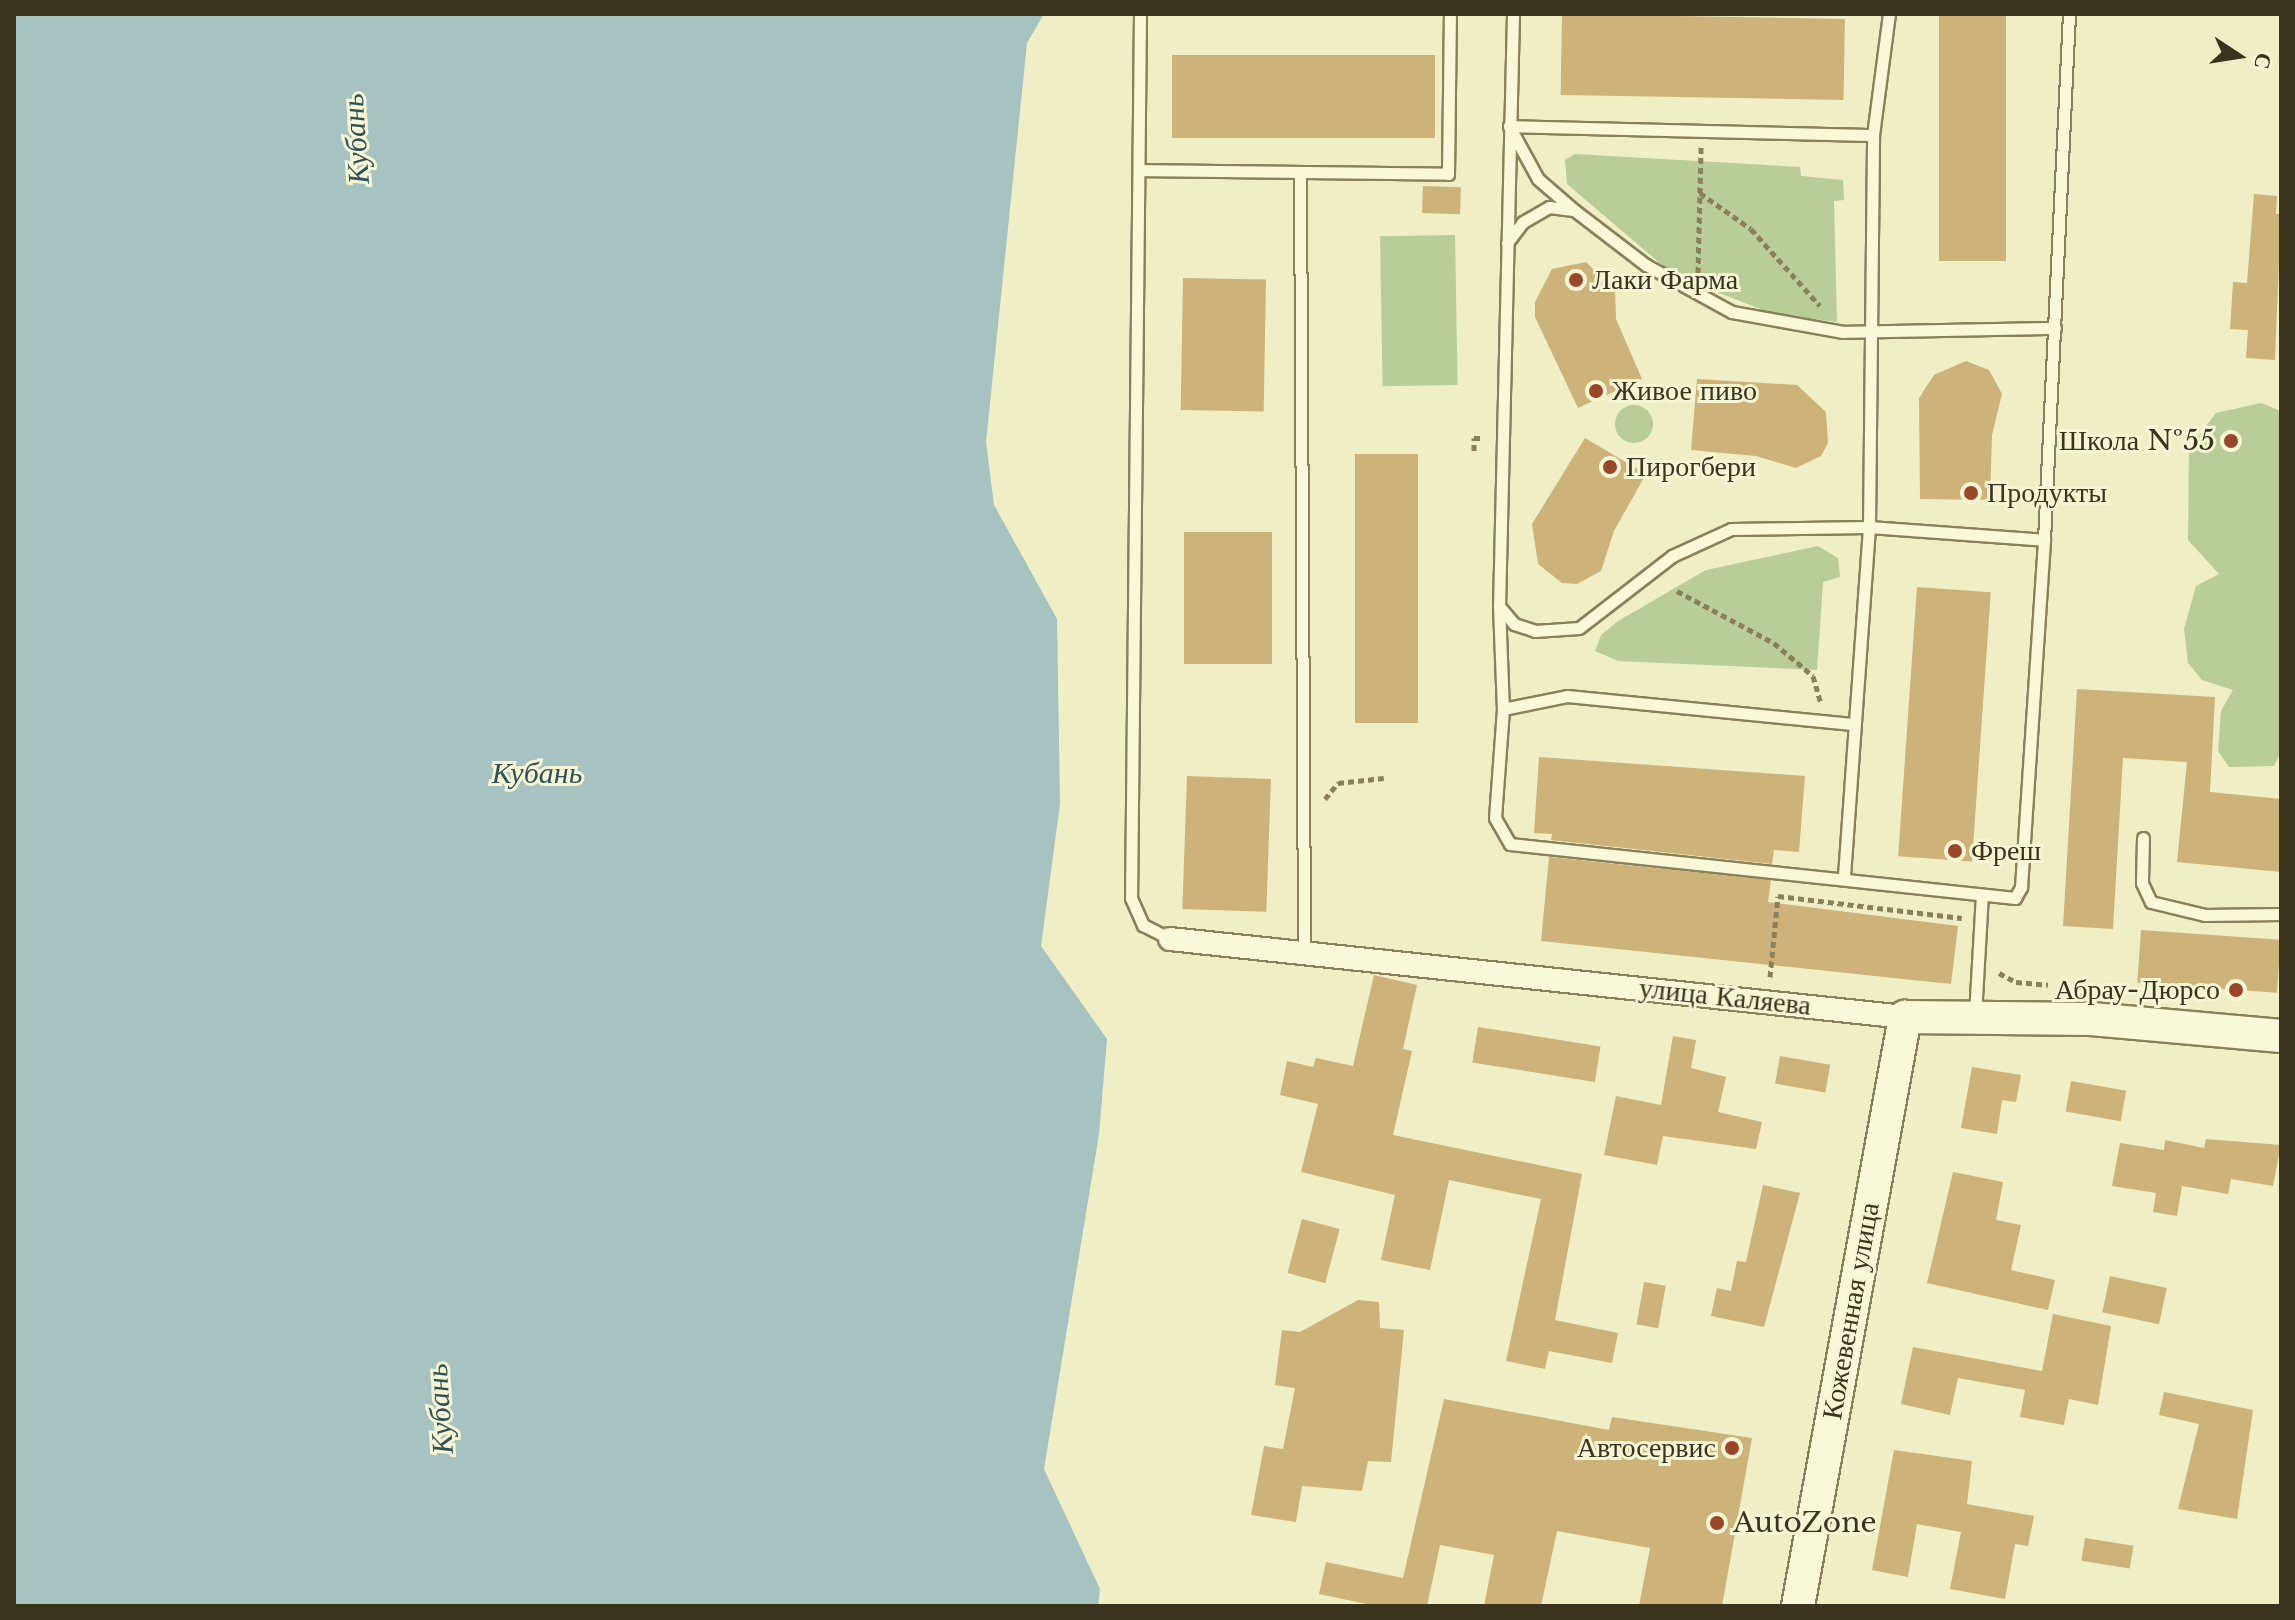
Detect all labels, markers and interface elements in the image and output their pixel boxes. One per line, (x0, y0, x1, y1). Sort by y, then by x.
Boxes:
north arrow (2199, 16, 2279, 96)
text: С (2248, 51, 2278, 72)
water label: Кубань (335, 93, 377, 185)
place label: Лаки Фарма (1592, 263, 1738, 297)
marker: Лаки Фарма (1567, 271, 1585, 289)
place label: Живое пиво (1612, 374, 1757, 408)
marker: Живое пиво (1587, 382, 1605, 400)
place label: Школа №55 (2059, 424, 2215, 458)
marker: Школа №55 (2222, 432, 2240, 450)
place label: Пирогбери (1626, 450, 1756, 484)
marker: Пирогбери (1601, 458, 1619, 476)
place label: Продукты (1987, 476, 2107, 510)
marker: Продукты (1962, 484, 1980, 502)
water label: Кубань (492, 755, 582, 791)
place label: Фреш (1971, 834, 2041, 868)
marker: Фреш (1946, 842, 1964, 860)
street label: улица Каляева (1637, 971, 1813, 1023)
place label: Абрау-Дюрсо (2055, 973, 2220, 1007)
marker: Абрау-Дюрсо (2227, 981, 2245, 999)
street label: Кожевенная улица (1815, 1200, 1887, 1422)
water label: Кубань (419, 1363, 461, 1455)
place label: Автосервис (1577, 1431, 1716, 1465)
marker: Автосервис (1723, 1439, 1741, 1457)
place label: AutoZone (1733, 1506, 1876, 1540)
marker: AutoZone (1708, 1514, 1726, 1532)

